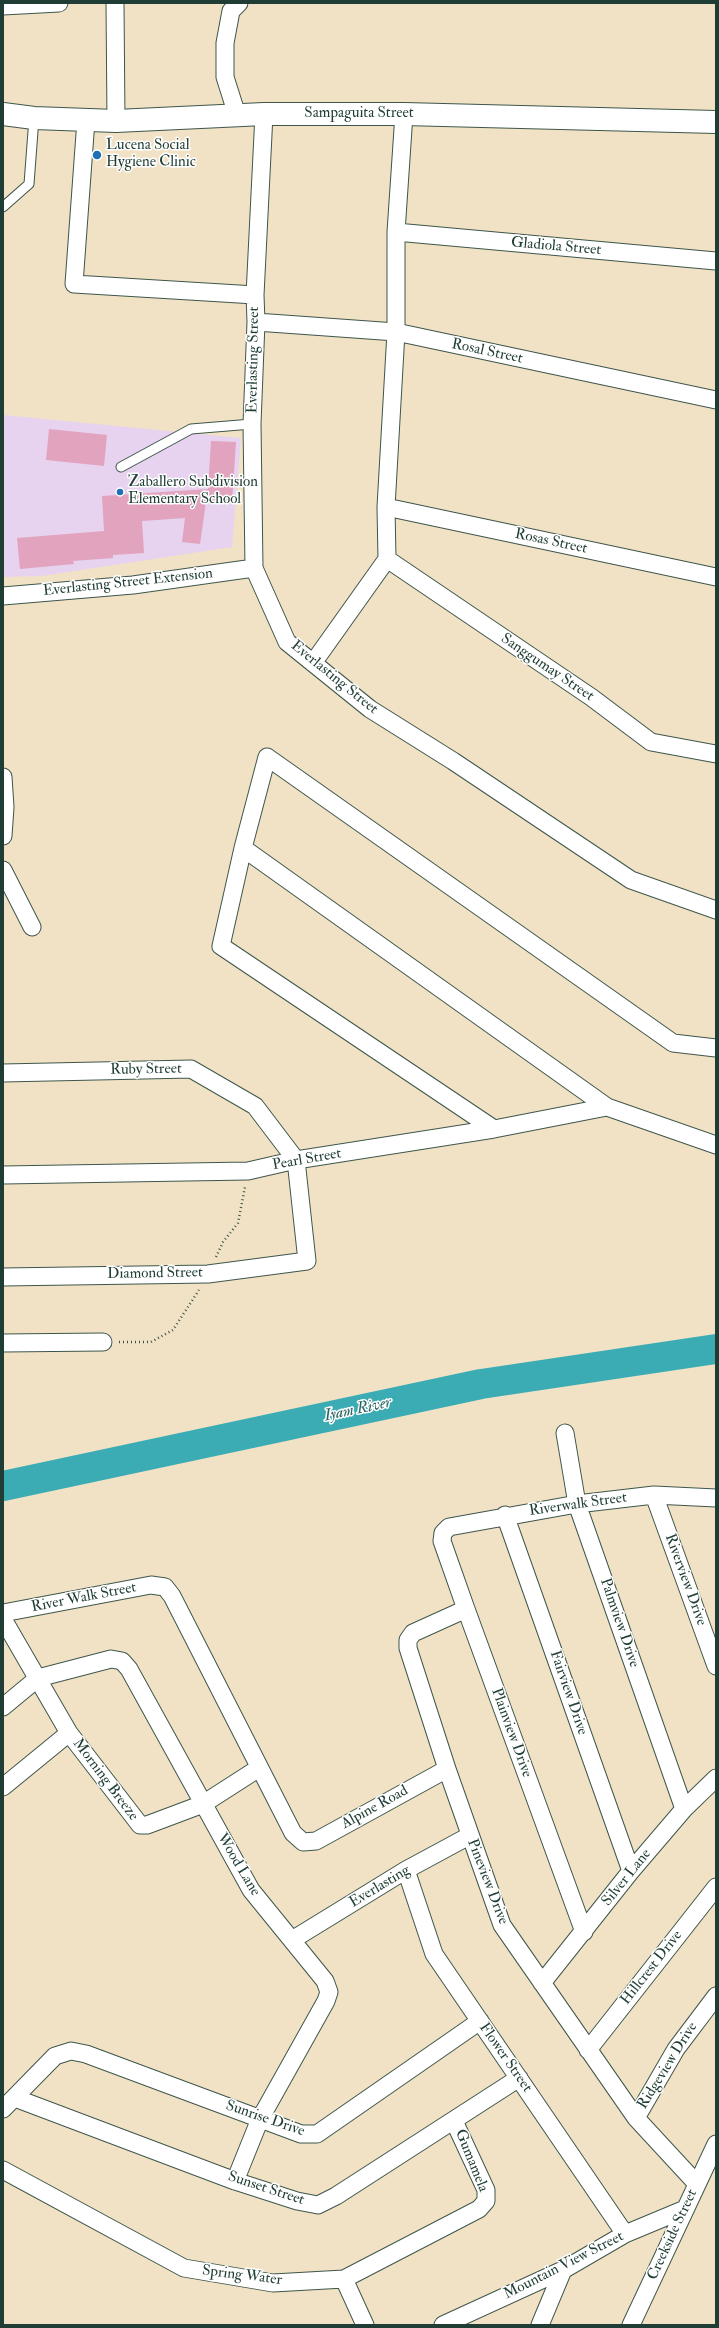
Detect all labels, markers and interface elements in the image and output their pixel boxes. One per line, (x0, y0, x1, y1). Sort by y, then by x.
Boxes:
street label: Sampaguita Street (304, 105, 414, 123)
place label: Lucena Social Hygiene Clinic (106, 137, 196, 172)
marker: Lucena Social Hygiene Clinic (91, 149, 103, 161)
street label: Gladiola Street (510, 234, 602, 260)
street label: Everlasting Street (244, 306, 264, 414)
street label: Rosal Street (450, 336, 524, 368)
place label: Zaballero Subdivision Elementary School (128, 474, 258, 509)
marker: Zaballero Subdivision Elementary School (115, 487, 125, 497)
street label: Rosas Street (513, 526, 589, 558)
street label: Everlasting Street Extension (42, 565, 214, 601)
street label: Sanggumay Street (497, 630, 597, 706)
street label: Everlasting Street (287, 637, 381, 719)
street label: Ruby Street (110, 1060, 182, 1080)
street label: Pearl Street (271, 1145, 343, 1175)
street label: Diamond Street (107, 1264, 203, 1284)
water label: Iyam River (323, 1394, 393, 1426)
street label: Riverwalk Street (528, 1489, 628, 1521)
street label: Riverview Drive (660, 1532, 710, 1628)
street label: Palmview Drive (595, 1576, 643, 1670)
street label: River Walk Street (30, 1579, 138, 1617)
street label: Fairview Drive (545, 1648, 591, 1738)
street label: Plainview Drive (487, 1686, 535, 1780)
street label: Morning Breeze (68, 1735, 142, 1825)
street label: Alpine Road (339, 1782, 411, 1834)
street label: Wood Lane (212, 1830, 264, 1900)
street label: Pineview Drive (462, 1837, 512, 1927)
street label: Silver Lane (598, 1846, 656, 1910)
street label: Everlasting (346, 1862, 414, 1912)
street label: Hillcrest Drive (617, 1927, 687, 2009)
street label: Ridgeview Drive (634, 2019, 702, 2113)
street label: Flower Street (475, 2020, 535, 2096)
street label: Sunrise Drive (223, 2097, 307, 2141)
street label: Gumamela (450, 2127, 492, 2195)
street label: Sunset Street (225, 2168, 307, 2210)
street label: Creekside Street (644, 2187, 702, 2283)
street label: Mountain View Street (501, 2228, 627, 2304)
street label: Spring Water (201, 2262, 283, 2290)

